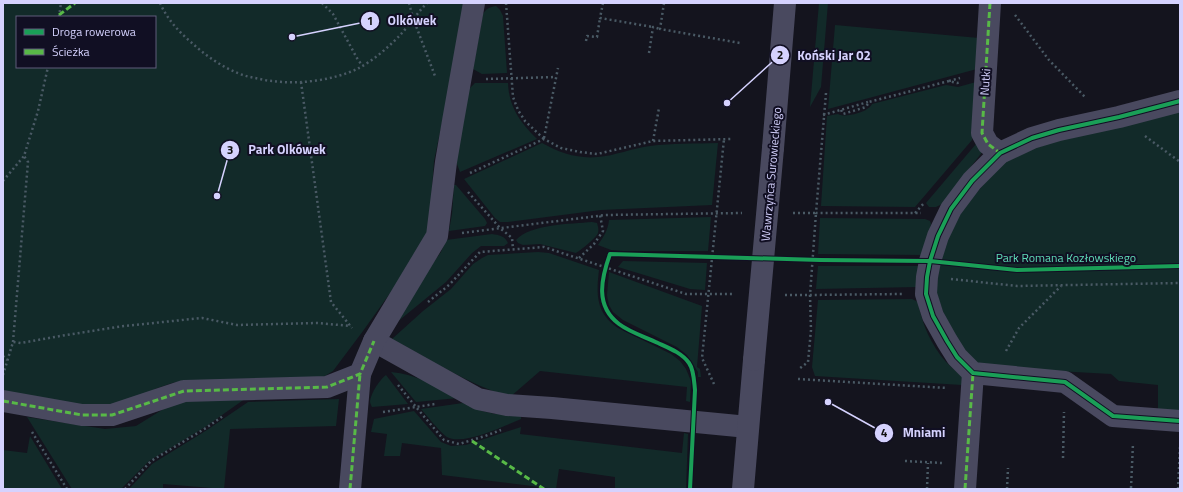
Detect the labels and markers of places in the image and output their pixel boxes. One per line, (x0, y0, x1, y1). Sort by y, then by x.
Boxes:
callout: Olkówek (360, 8, 445, 33)
callout: Koński Jar 02 (770, 43, 879, 68)
callout: Park Olkówek (220, 137, 334, 162)
callout: Mniami (874, 420, 953, 445)

